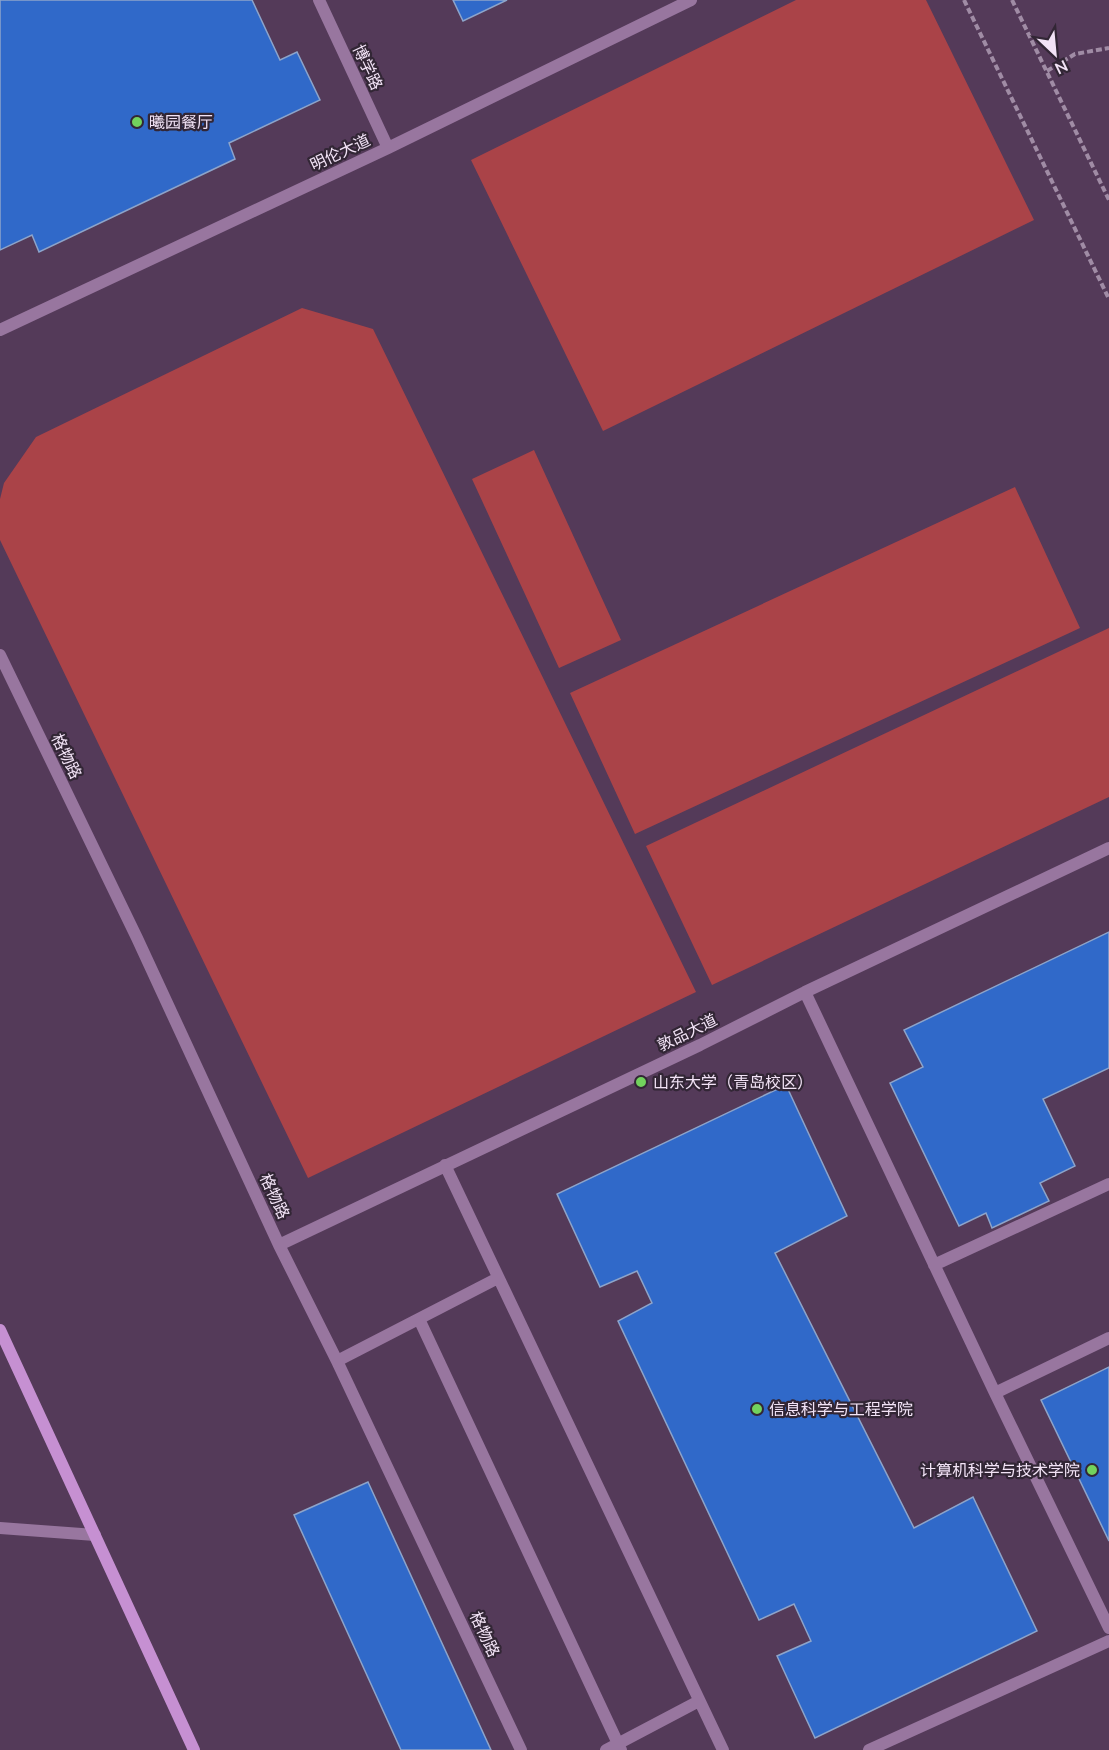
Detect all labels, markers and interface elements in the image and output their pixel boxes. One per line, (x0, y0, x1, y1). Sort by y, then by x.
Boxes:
north arrow (1025, 24, 1085, 84)
street label: 博学路 (347, 41, 387, 94)
text: N (1051, 54, 1071, 79)
place label: 曦园餐厅 (149, 112, 213, 134)
marker: 曦园餐厅 (130, 115, 144, 129)
street label: 明伦大道 (307, 129, 374, 176)
street label: 格物路 (46, 730, 87, 783)
street label: 敦品大道 (654, 1009, 721, 1057)
place label: 山东大学（青岛校区） (653, 1072, 813, 1094)
marker: 山东大学（青岛校区） (634, 1075, 648, 1089)
street label: 格物路 (254, 1170, 294, 1223)
place label: 信息科学与工程学院 (769, 1399, 913, 1421)
marker: 信息科学与工程学院 (750, 1402, 764, 1416)
place label: 计算机科学与技术学院 (920, 1460, 1080, 1482)
marker: 计算机科学与技术学院 (1085, 1463, 1099, 1477)
street label: 格物路 (464, 1608, 504, 1661)

